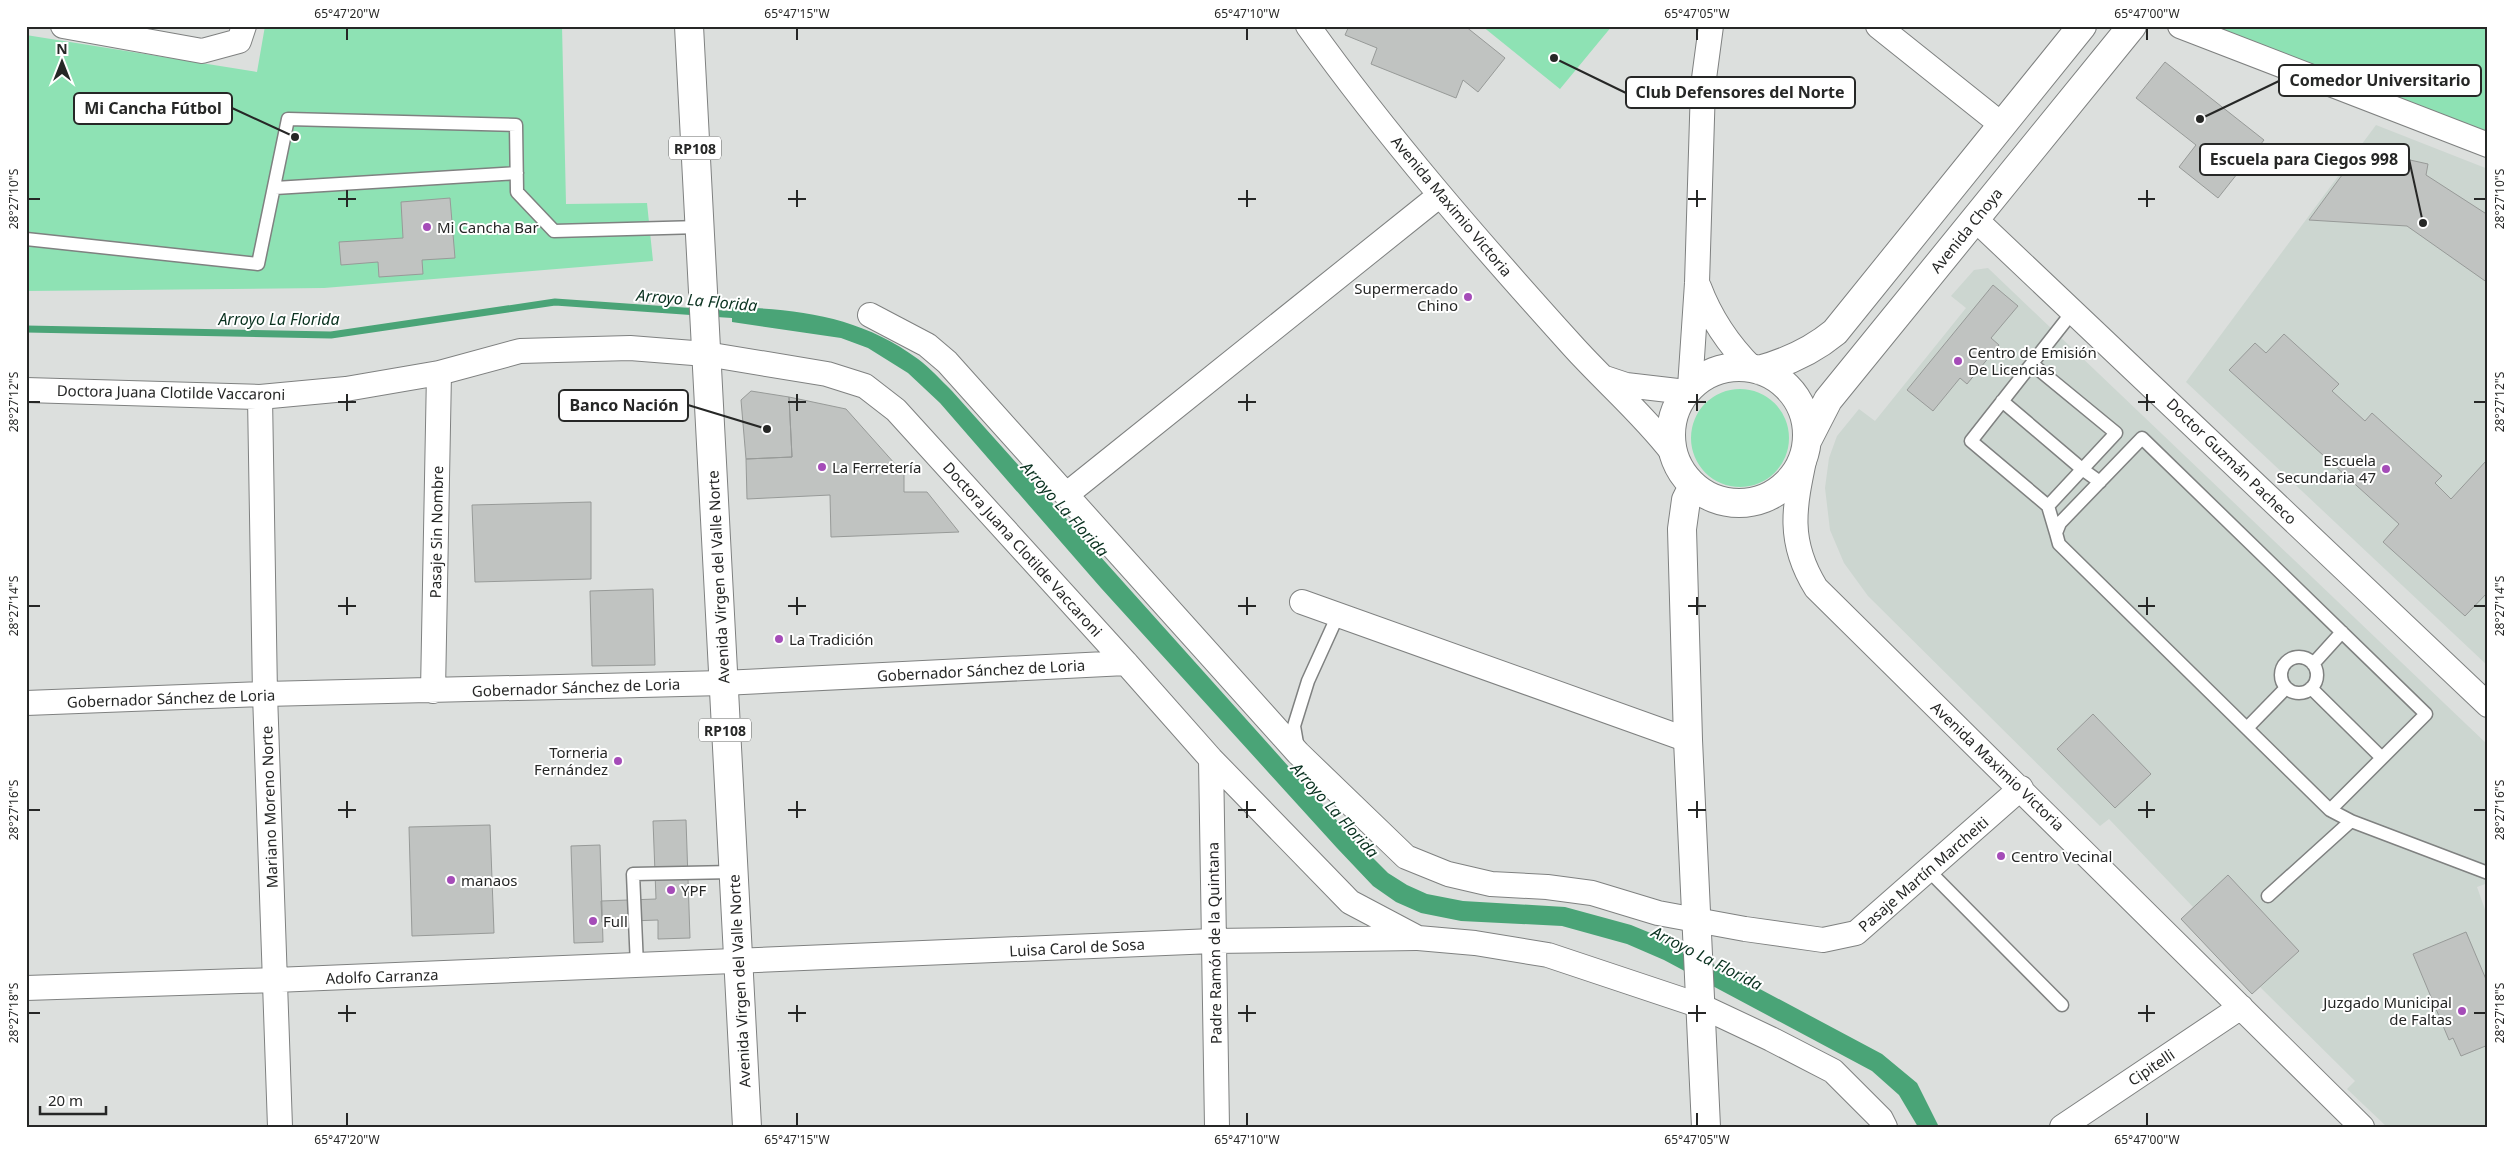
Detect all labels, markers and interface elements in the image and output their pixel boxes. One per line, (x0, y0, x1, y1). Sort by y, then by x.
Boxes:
text: 65°47'20"W (314, 5, 380, 22)
text: 65°47'15"W (764, 5, 830, 22)
text: 65°47'10"W (1214, 5, 1280, 22)
text: 65°47'05"W (1664, 5, 1730, 22)
text: 65°47'00"W (2114, 5, 2180, 22)
north arrow (38, 38, 88, 88)
text: N (56, 39, 68, 58)
callout: Comedor Universitario (2279, 65, 2481, 96)
text: Comedor Universitario (2289, 69, 2471, 91)
callout: Club Defensores del Norte (1626, 77, 1855, 108)
text: Club Defensores del Norte (1636, 81, 1844, 103)
callout: Mi Cancha Fútbol (74, 93, 232, 124)
text: Mi Cancha Fútbol (84, 97, 222, 119)
street label: Avenida Maximio Victoria (1387, 131, 1517, 281)
road number: RP108 (669, 136, 721, 160)
callout: Escuela para Ciegos 998 (2200, 144, 2409, 175)
text: Escuela para Ciegos 998 (2210, 148, 2398, 170)
text: 28°27'10"S (5, 168, 22, 229)
text: 28°27'10"S (2491, 168, 2508, 229)
street label: Avenida Choya (1926, 183, 2006, 277)
place label: Mi Cancha Bar (437, 217, 539, 237)
marker: Mi Cancha Bar (421, 221, 433, 233)
place label: Supermercado Chino (1354, 278, 1458, 315)
water label: Arroyo La Florida (635, 284, 758, 316)
marker: Supermercado Chino (1462, 291, 1474, 303)
water label: Arroyo La Florida (217, 308, 340, 330)
place label: Centro de Emisión De Licencias (1968, 342, 2097, 379)
marker: Centro de Emisión De Licencias (1952, 355, 1964, 367)
text: 28°27'12"S (5, 371, 22, 432)
text: 28°27'12"S (2491, 371, 2508, 432)
street label: Doctora Juana Clotilde Vaccaroni (57, 380, 285, 404)
callout: Banco Nación (559, 390, 688, 421)
text: Banco Nación (569, 394, 679, 416)
street label: Doctor Guzmán Pacheco (2163, 394, 2301, 528)
place label: Escuela Secundaria 47 (2276, 450, 2376, 487)
water label: Arroyo La Florida (1016, 456, 1114, 561)
place label: La Ferretería (832, 457, 921, 477)
street label: Doctora Juana Clotilde Vaccaroni (939, 457, 1107, 641)
marker: La Ferretería (816, 461, 828, 473)
marker: Escuela Secundaria 47 (2380, 463, 2392, 475)
street label: Pasaje Sin Nombre (425, 465, 447, 599)
street label: Avenida Virgen del Valle Norte (702, 470, 734, 684)
text: 28°27'14"S (5, 575, 22, 636)
text: 28°27'14"S (2491, 575, 2508, 636)
place label: La Tradición (789, 629, 874, 649)
marker: La Tradición (773, 633, 785, 645)
street label: Gobernador Sánchez de Loria (876, 655, 1086, 685)
street label: Gobernador Sánchez de Loria (471, 673, 681, 701)
street label: Gobernador Sánchez de Loria (66, 684, 276, 712)
street label: Avenida Maximio Victoria (1927, 697, 2069, 835)
road number: RP108 (699, 718, 751, 742)
street label: Mariano Moreno Norte (256, 725, 282, 889)
place label: Torneria Fernández (534, 742, 608, 779)
marker: Torneria Fernández (612, 755, 624, 767)
water label: Arroyo La Florida (1286, 757, 1384, 862)
text: 28°27'16"S (5, 779, 22, 840)
text: 28°27'16"S (2491, 779, 2508, 840)
street label: Pasaje Martín Marcheiti (1854, 812, 1992, 936)
street label: Padre Ramón de la Quintana (1202, 842, 1226, 1044)
place label: Centro Vecinal (2011, 846, 2112, 866)
marker: Centro Vecinal (1995, 850, 2007, 862)
place label: manaos (461, 870, 517, 890)
marker: manaos (445, 874, 457, 886)
street label: Avenida Virgen del Valle Norte (723, 874, 755, 1088)
place label: YPF (681, 880, 707, 900)
marker: YPF (665, 884, 677, 896)
place label: Full (603, 911, 628, 931)
marker: Full (587, 915, 599, 927)
water label: Arroyo La Florida (1647, 920, 1766, 995)
street label: Luisa Carol de Sosa (1009, 933, 1145, 961)
street label: Adolfo Carranza (325, 964, 439, 988)
text: 28°27'18"S (5, 982, 22, 1043)
text: 28°27'18"S (2491, 982, 2508, 1043)
place label: Juzgado Municipal de Faltas (2321, 992, 2452, 1029)
marker: Juzgado Municipal de Faltas (2456, 1005, 2468, 1017)
street label: Cipitelli (2124, 1044, 2178, 1090)
scale bar (40, 1083, 106, 1115)
text: 20 m (48, 1090, 83, 1110)
text: 65°47'20"W (314, 1131, 380, 1148)
text: 65°47'15"W (764, 1131, 830, 1148)
text: 65°47'10"W (1214, 1131, 1280, 1148)
text: 65°47'05"W (1664, 1131, 1730, 1148)
text: 65°47'00"W (2114, 1131, 2180, 1148)

